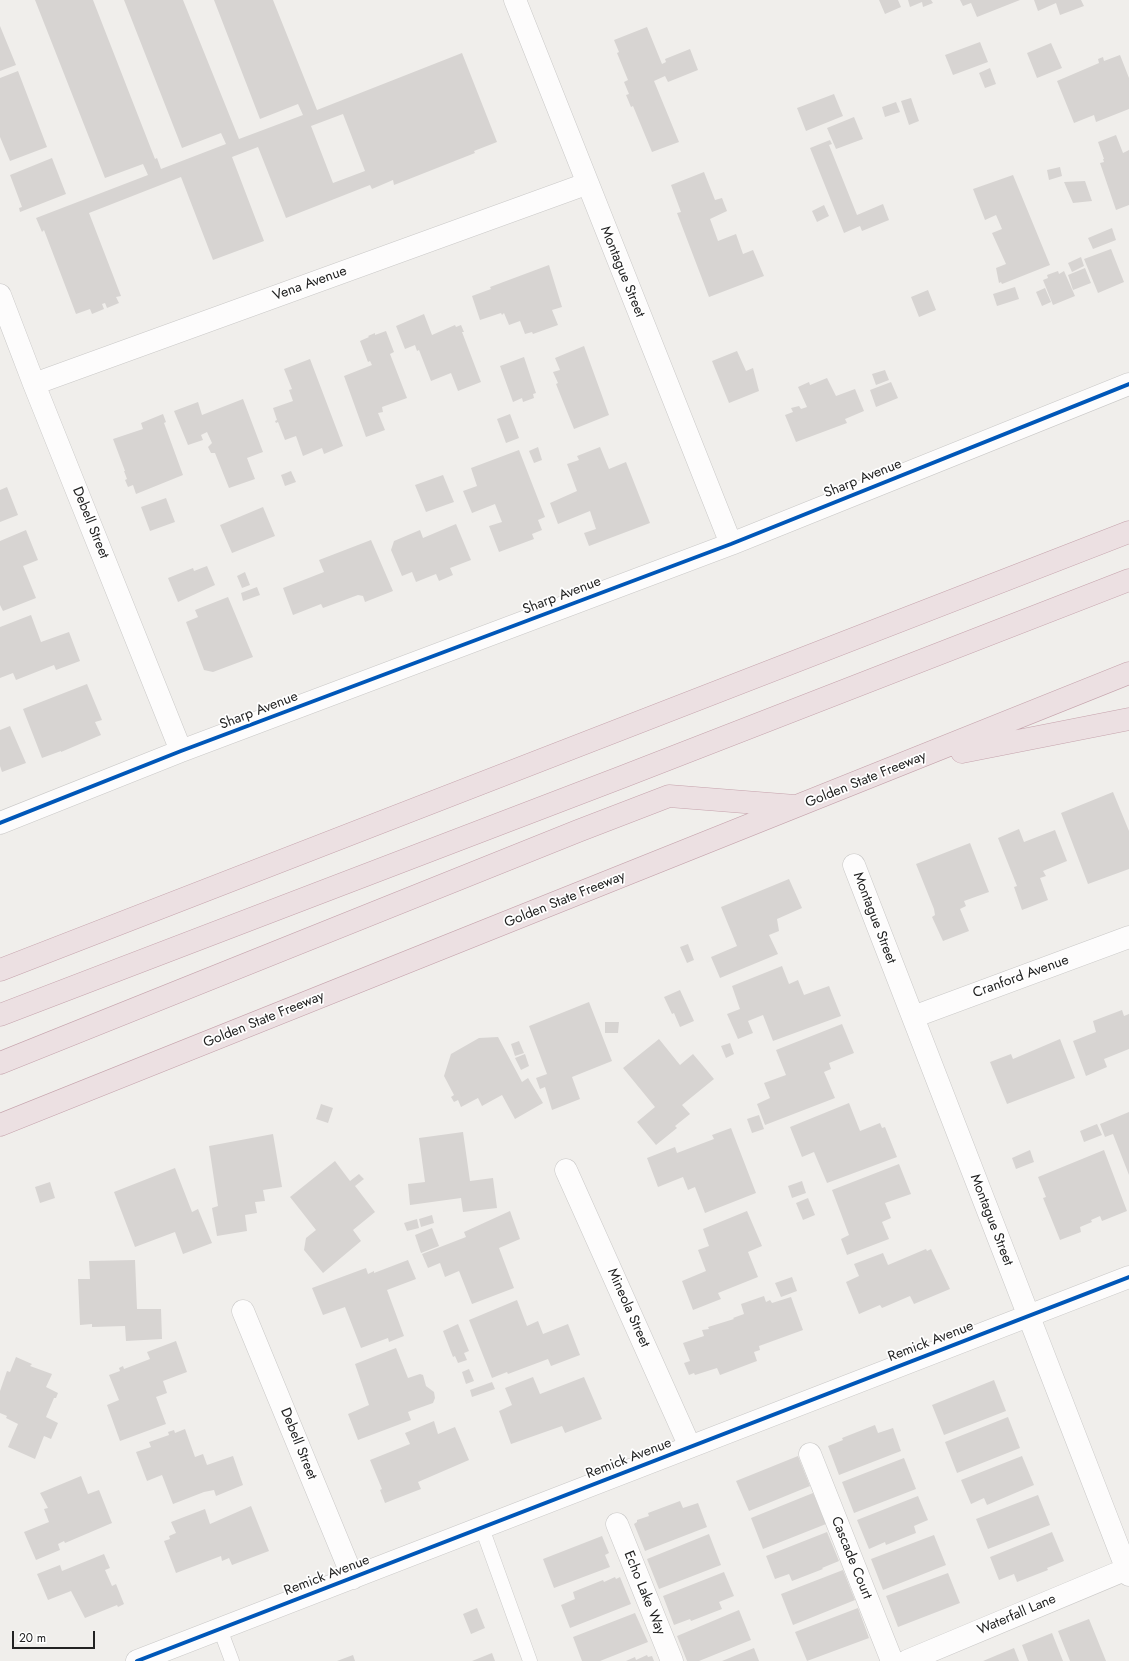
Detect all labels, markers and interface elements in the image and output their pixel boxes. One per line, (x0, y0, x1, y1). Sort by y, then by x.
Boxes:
street label: Montague Street (596, 224, 648, 320)
street label: Vena Avenue (271, 263, 349, 305)
street label: Sharp Avenue (822, 456, 904, 502)
street label: Debell Street (68, 485, 112, 561)
street label: Sharp Avenue (521, 573, 603, 619)
street label: Sharp Avenue (218, 688, 300, 734)
street label: Golden State Freeway (803, 748, 929, 812)
street label: Golden State Freeway (502, 868, 628, 932)
street label: Montague Street (849, 870, 899, 966)
street label: Cranford Avenue (971, 952, 1071, 1002)
street label: Golden State Freeway (201, 988, 327, 1052)
street label: Montague Street (966, 1172, 1016, 1268)
street label: Mineola Street (603, 1266, 653, 1350)
street label: Remick Avenue (886, 1318, 976, 1366)
street label: Debell Street (276, 1406, 320, 1482)
street label: Remick Avenue (584, 1435, 674, 1483)
street label: Cascade Court (827, 1514, 875, 1602)
street label: Echo Lake Way (619, 1548, 669, 1638)
street label: Remick Avenue (282, 1552, 372, 1600)
street label: Waterfall Lane (975, 1591, 1059, 1639)
scale bar (14, 1623, 97, 1649)
text: 20 m (19, 1629, 46, 1647)

